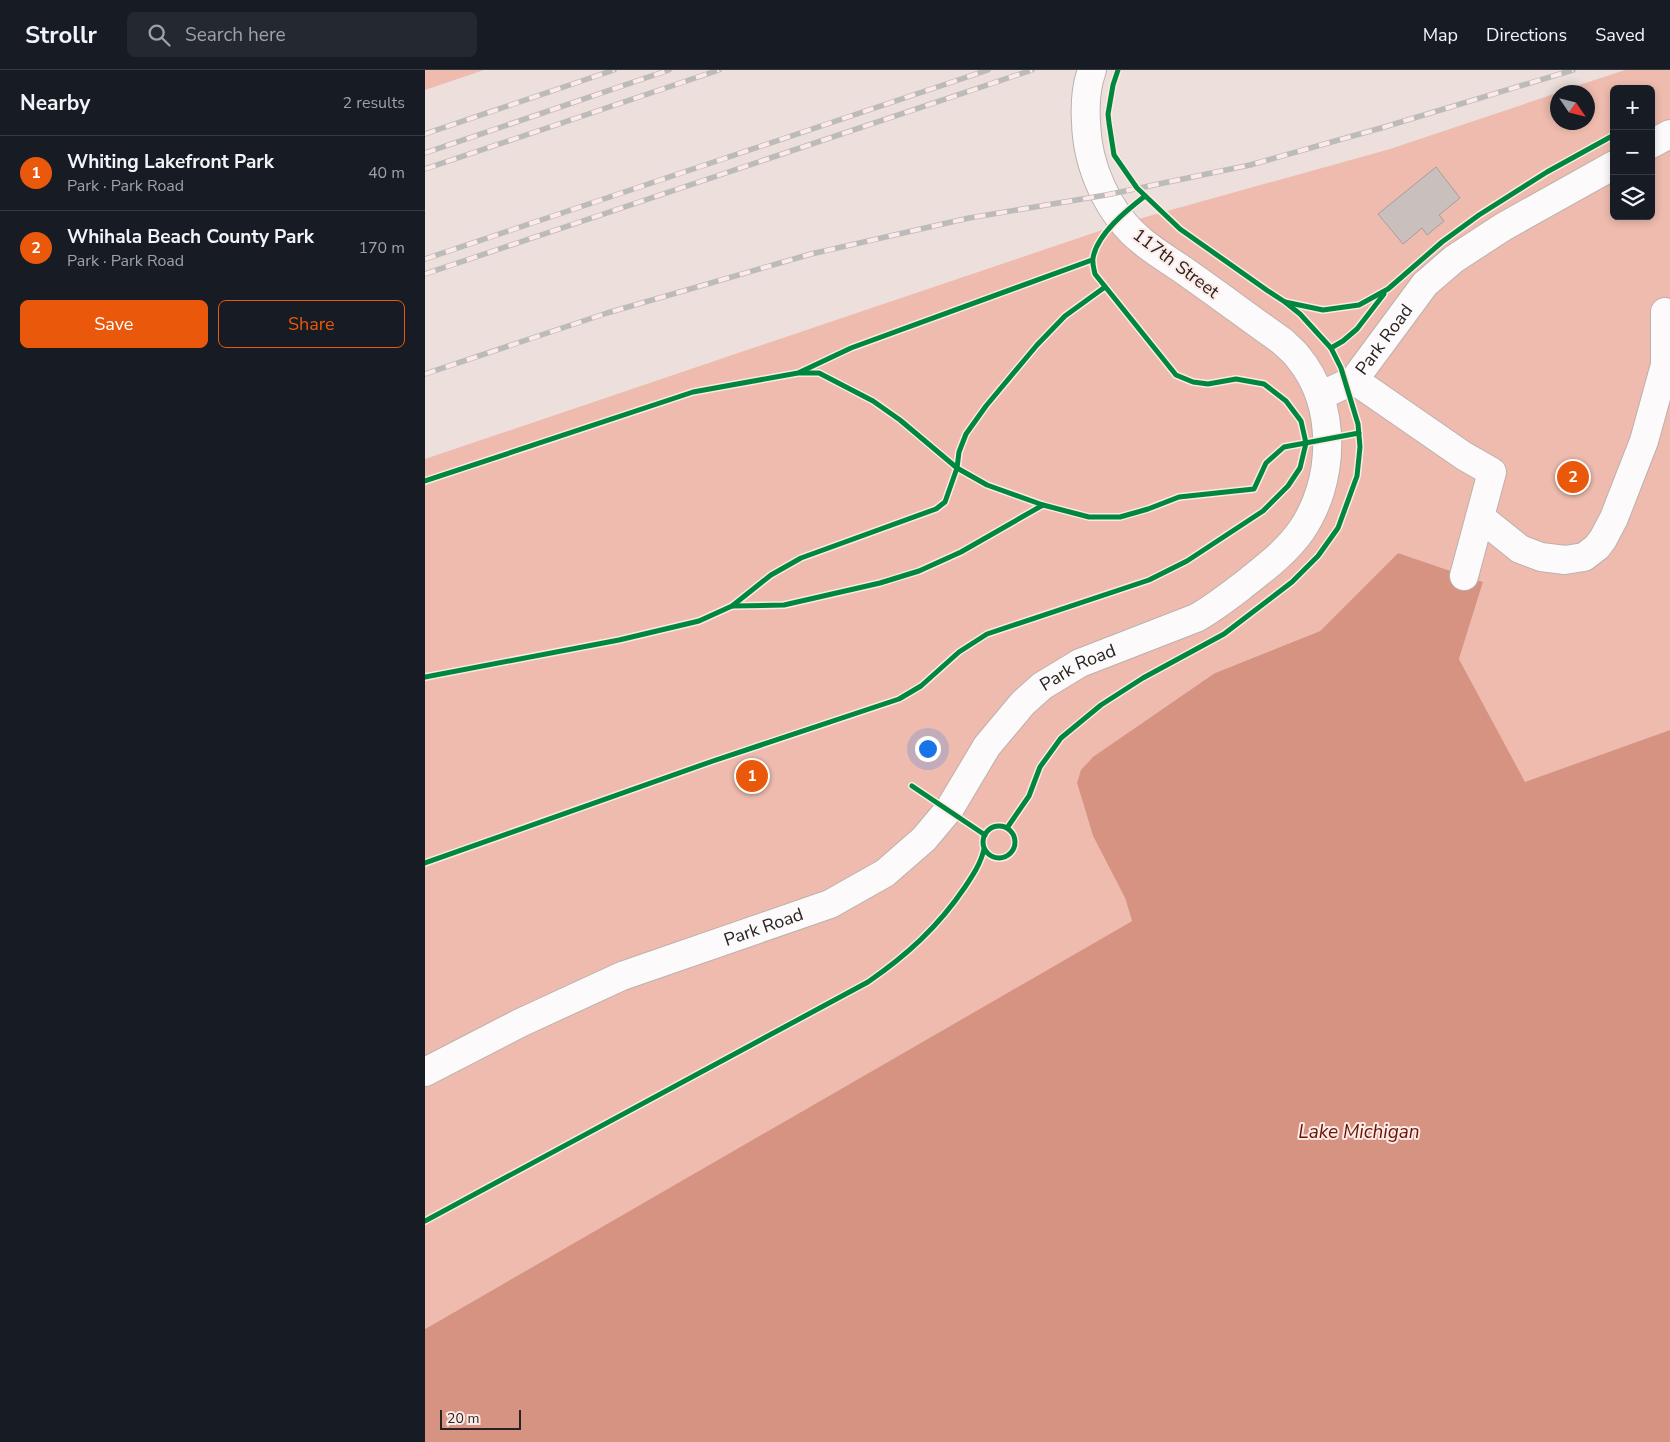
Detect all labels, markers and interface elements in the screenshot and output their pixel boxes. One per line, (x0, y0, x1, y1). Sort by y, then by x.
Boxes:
search box (127, 12, 477, 57)
text: Strollr (25, 19, 97, 51)
icon: search (145, 21, 173, 49)
text: Search here (185, 22, 286, 48)
text: Map (1423, 23, 1458, 47)
text: Directions (1486, 23, 1567, 47)
text: Saved (1595, 23, 1645, 47)
north arrow (1550, 85, 1595, 130)
map controls (1610, 85, 1655, 220)
button: + (1610, 85, 1655, 130)
text: Nearby (20, 89, 90, 117)
text: 2 results (343, 92, 405, 114)
button: − (1610, 130, 1655, 175)
text: Whiting Lakefront Park (67, 149, 274, 175)
text: 1 (31, 162, 41, 184)
text: 40 m (368, 162, 405, 184)
text: Park · Park Road (67, 175, 184, 197)
button: layers (1610, 175, 1655, 220)
street label: 117th Street (1128, 223, 1225, 304)
text: Whihala Beach County Park (67, 224, 314, 250)
text: 2 (31, 237, 41, 259)
text: 170 m (358, 237, 405, 259)
text: Park · Park Road (67, 250, 184, 272)
street label: Park Road (1350, 299, 1418, 380)
button: Save (20, 300, 208, 348)
button: Share (218, 300, 405, 348)
pin: 2 (1557, 458, 1589, 496)
street label: Park Road (1035, 638, 1119, 697)
your location (915, 736, 941, 762)
pin: 1 (736, 757, 768, 795)
street label: Park Road (721, 902, 806, 952)
water label: Lake Michigan (1298, 1119, 1420, 1145)
scale bar (440, 1407, 521, 1430)
text: 20 m (447, 1409, 479, 1428)

